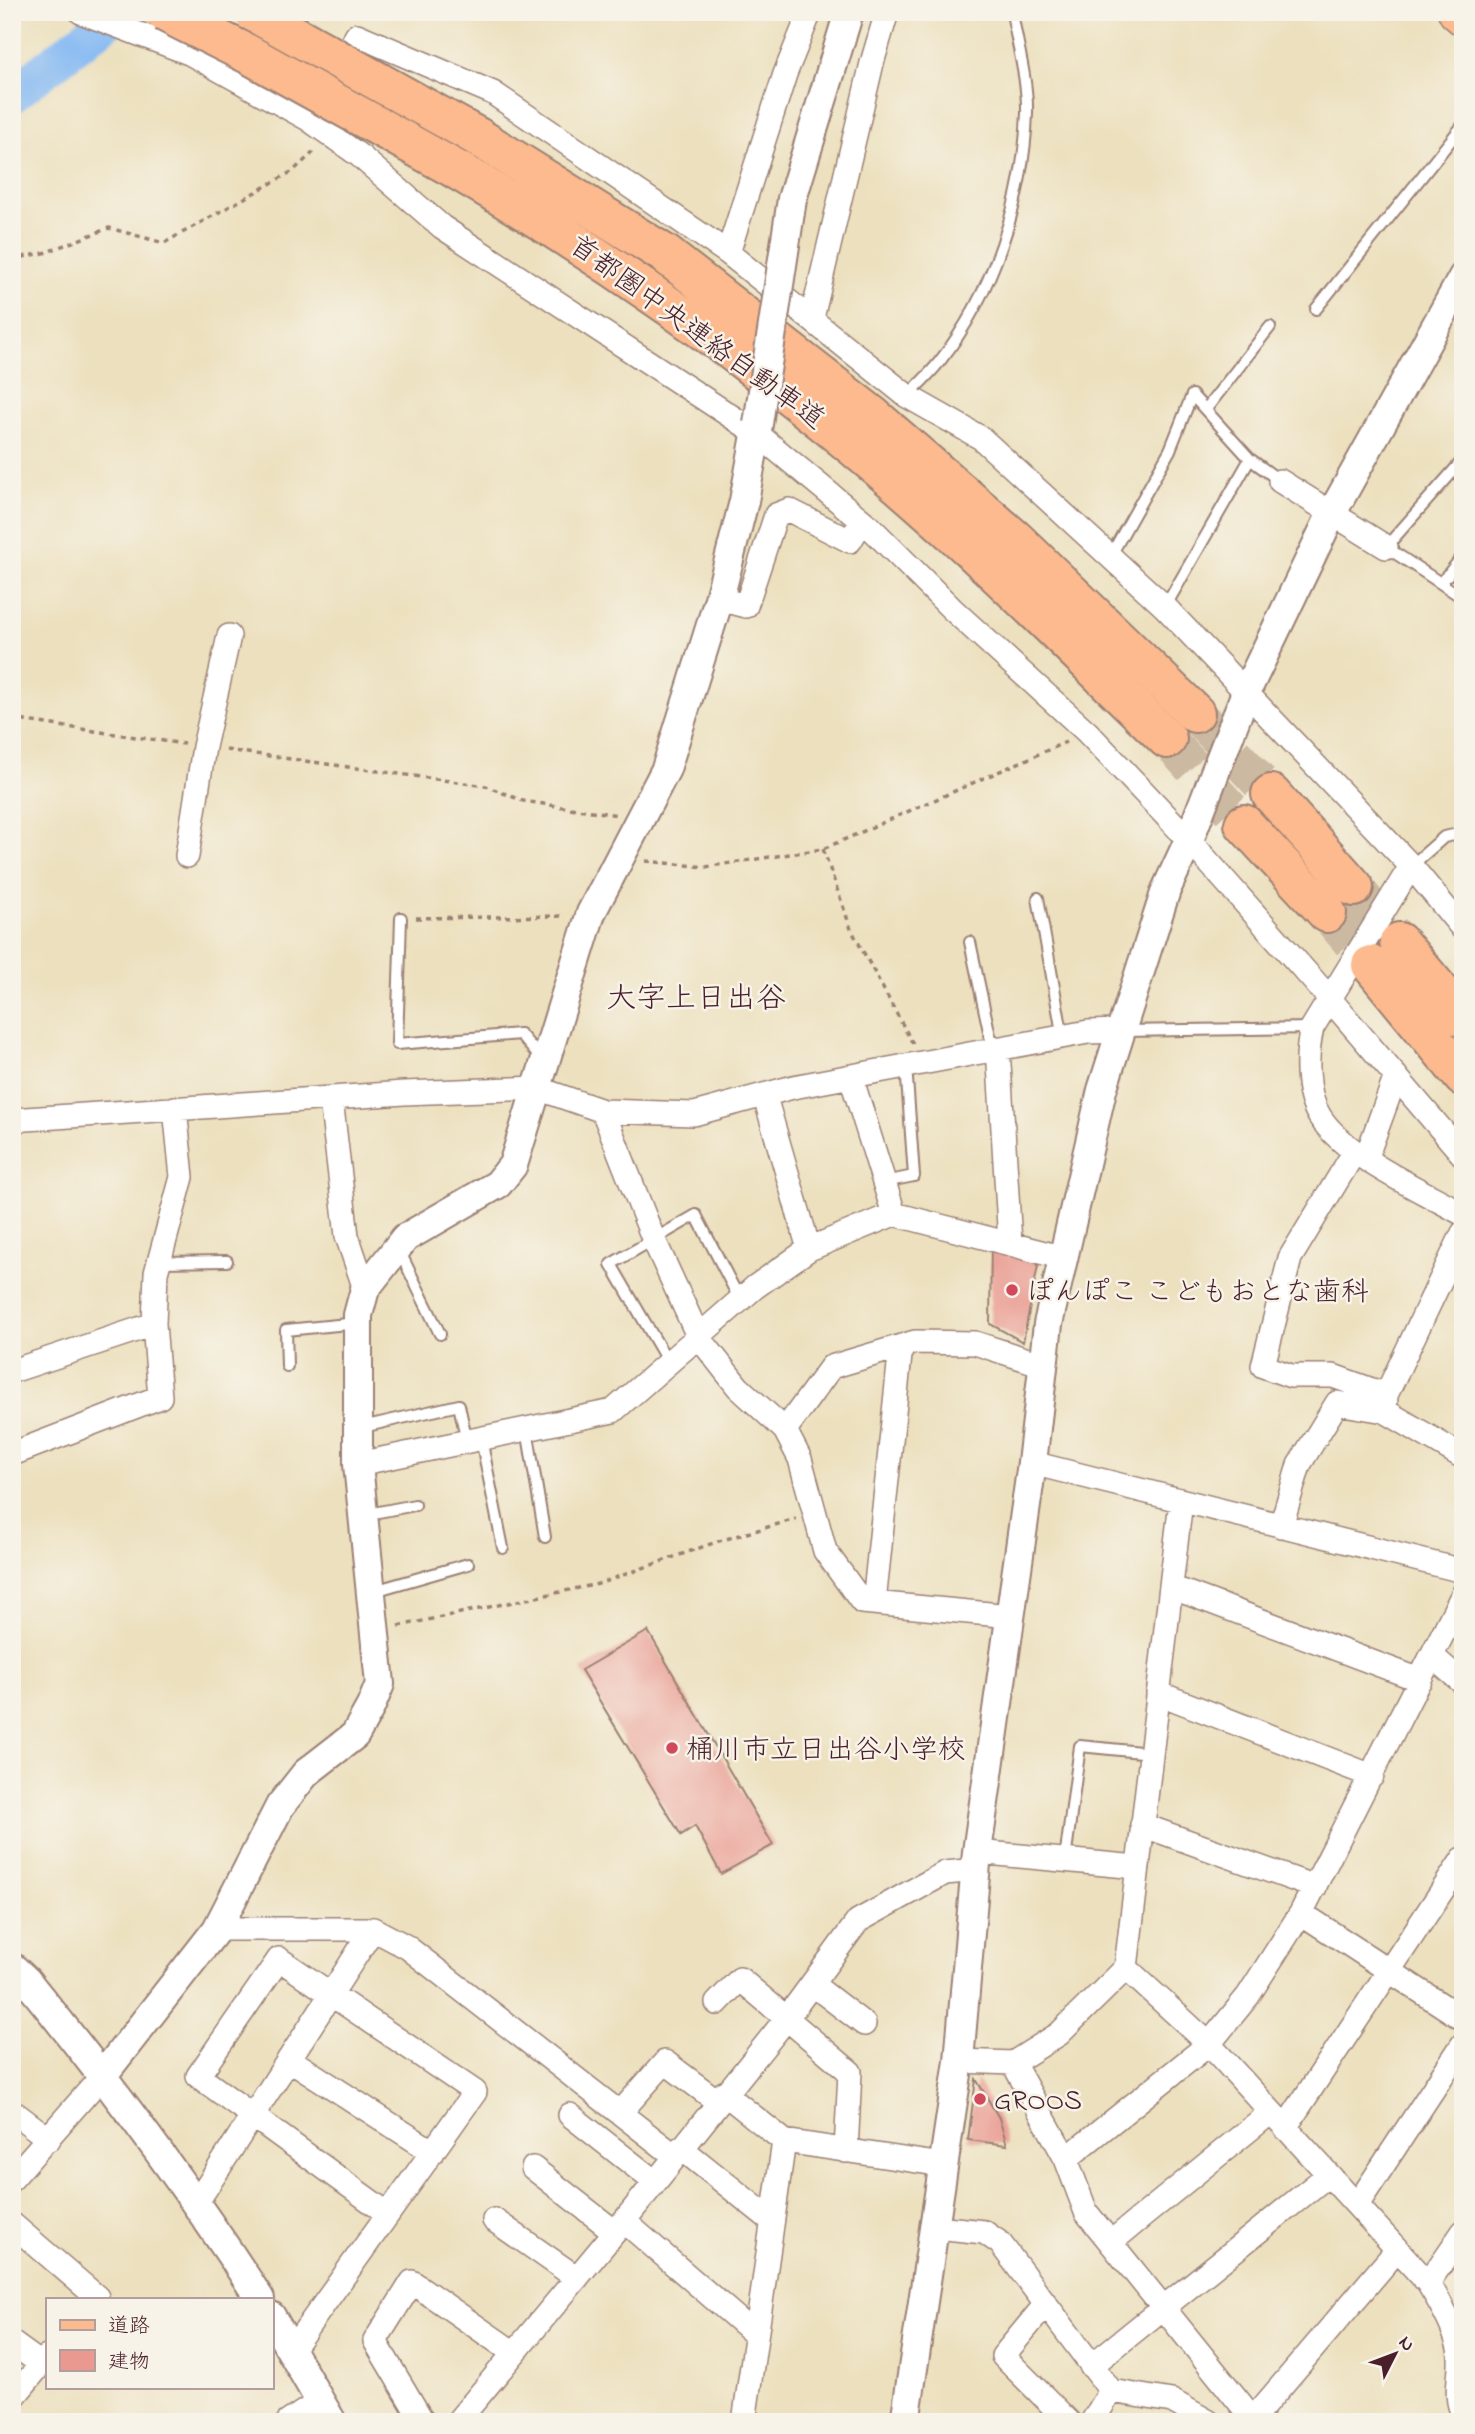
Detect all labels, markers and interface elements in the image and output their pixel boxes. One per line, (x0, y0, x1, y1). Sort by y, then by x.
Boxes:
street label: 首都圏中央連絡自動車道 (559, 227, 833, 441)
district label: 大字上日出谷 (606, 978, 786, 1022)
place label: ぽんぽこ こどもおとな歯科 (1026, 1273, 1369, 1314)
marker: ぽんぽこ こどもおとな歯科 (1004, 1282, 1020, 1298)
place label: 桶川市立日出谷小学校 (686, 1731, 966, 1772)
marker: 桶川市立日出谷小学校 (664, 1740, 680, 1756)
place label: GROOS (994, 2082, 1082, 2123)
marker: GROOS (972, 2091, 988, 2107)
legend (46, 2298, 273, 2388)
text: 道路 (108, 2312, 150, 2342)
north arrow (1360, 2318, 1430, 2388)
text: N (1391, 2330, 1420, 2358)
text: 建物 (108, 2348, 150, 2378)

